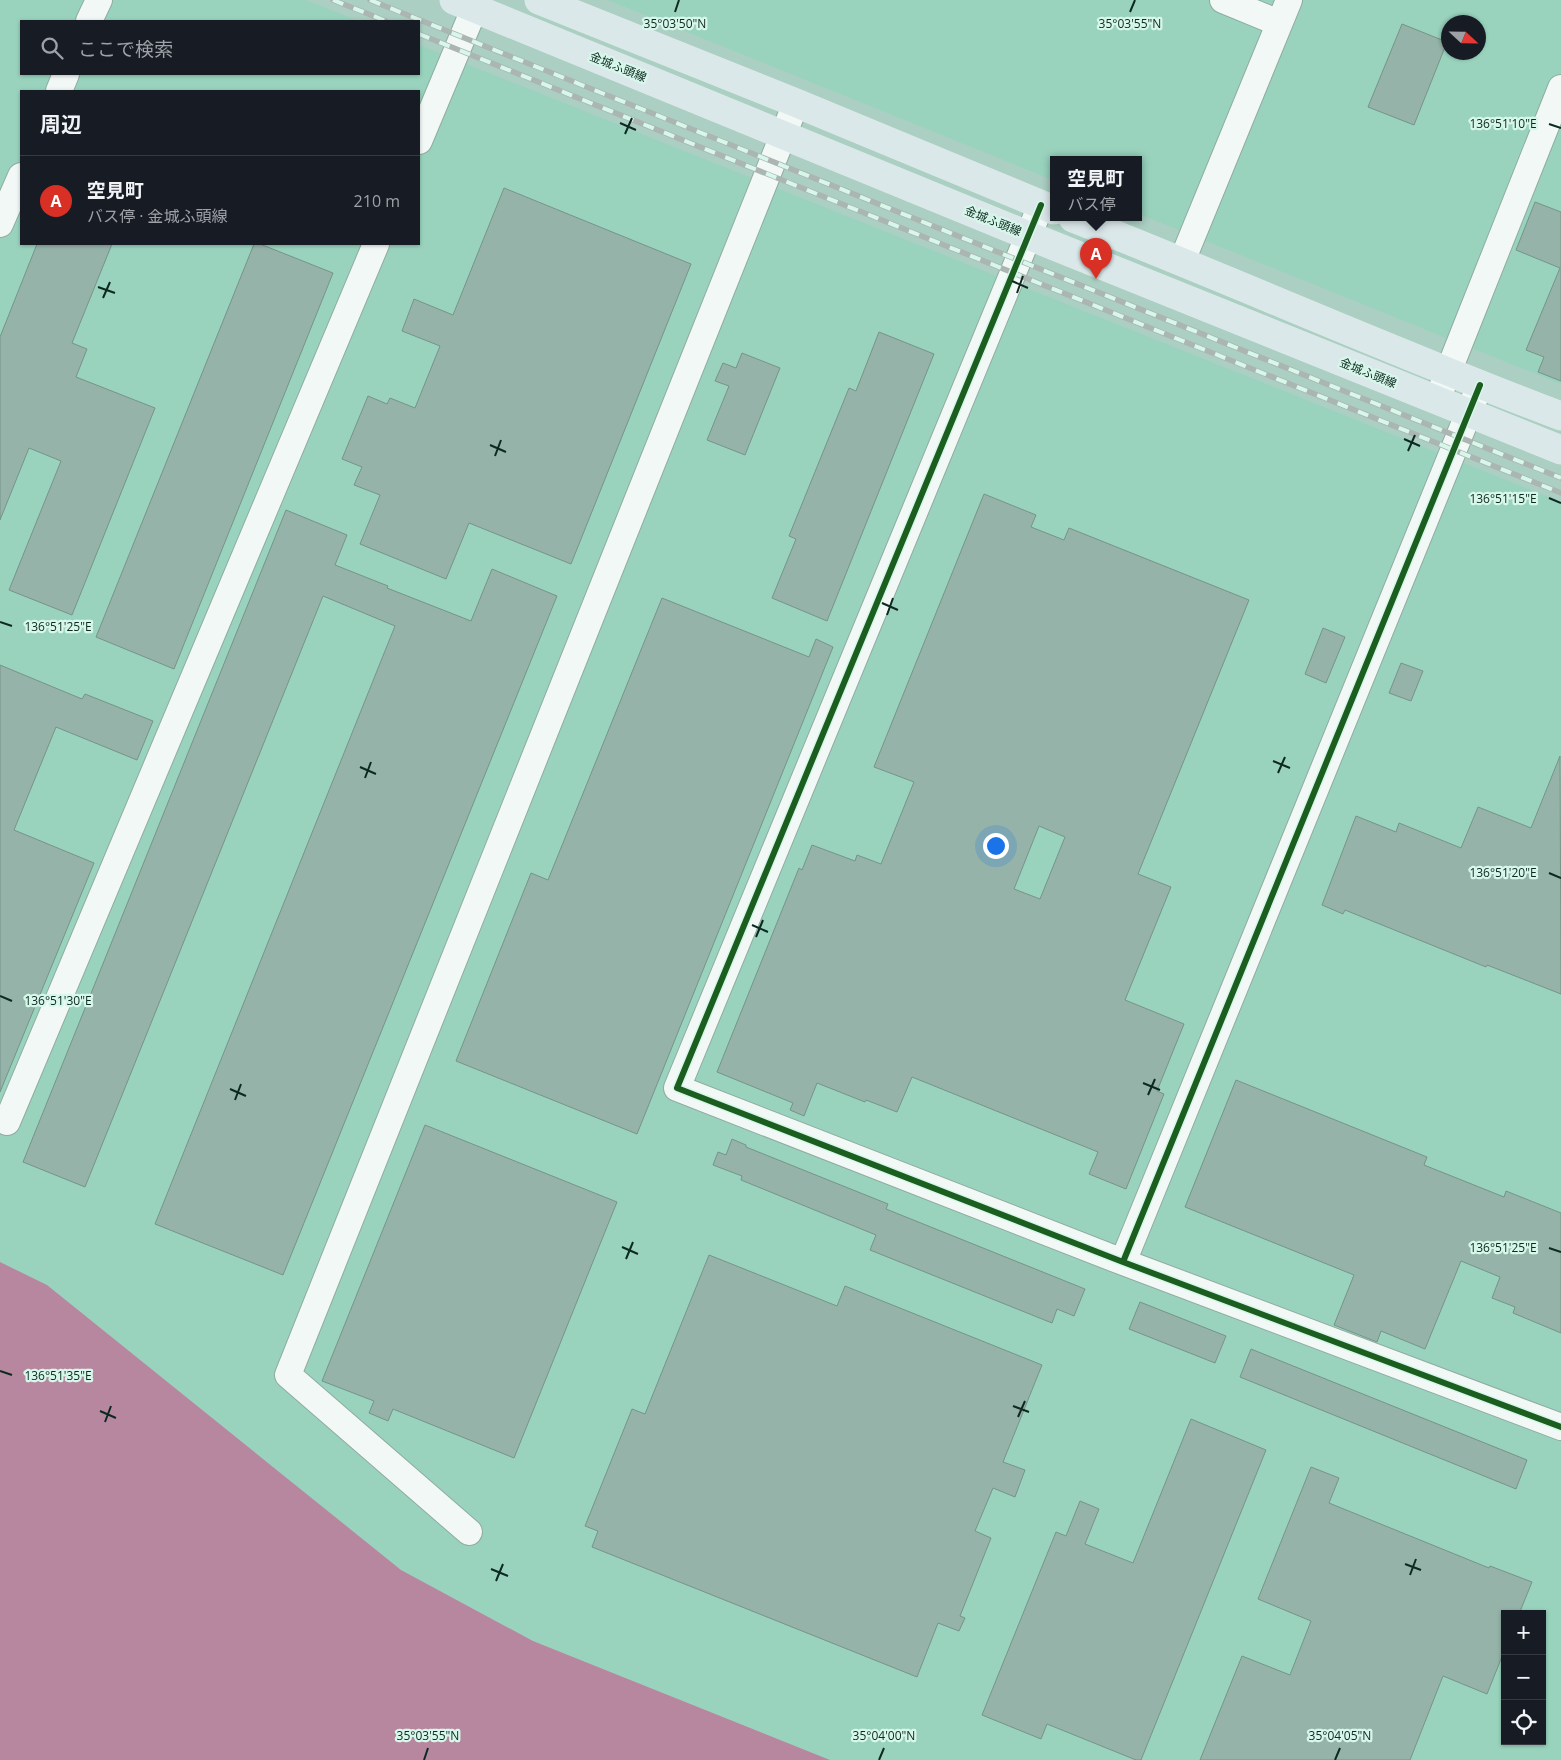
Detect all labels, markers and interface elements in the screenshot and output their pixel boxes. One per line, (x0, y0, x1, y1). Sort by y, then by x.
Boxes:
text: 35°03'50"N (644, 15, 706, 32)
text: 35°03'55"N (1099, 15, 1161, 32)
north arrow (1441, 15, 1486, 60)
search box (20, 20, 420, 75)
icon: search (38, 34, 66, 62)
text: ここで検索 (78, 36, 173, 62)
street label: 金城ふ頭線 (587, 47, 649, 86)
text: 周辺 (40, 110, 82, 138)
text: 136°51'10"E (1469, 115, 1537, 132)
popup (1050, 156, 1142, 221)
text: 空見町 (1067, 165, 1125, 191)
text: 空見町 (87, 177, 144, 203)
text: A (50, 190, 62, 212)
text: 210 m (354, 190, 400, 212)
text: バス停 (1067, 193, 1116, 215)
street label: 金城ふ頭線 (962, 201, 1024, 240)
text: バス停 · 金城ふ頭線 (87, 205, 228, 227)
pin: A (1080, 238, 1112, 279)
street label: 金城ふ頭線 (1337, 353, 1399, 392)
text: 136°51'15"E (1469, 490, 1537, 507)
text: 136°51'25"E (24, 618, 92, 635)
your location (983, 833, 1009, 859)
text: 136°51'20"E (1469, 864, 1537, 881)
text: 136°51'30"E (24, 992, 92, 1009)
text: 136°51'25"E (1469, 1239, 1537, 1256)
text: 136°51'35"E (24, 1367, 92, 1384)
map controls (1501, 1610, 1546, 1745)
button: + (1501, 1610, 1546, 1655)
button: − (1501, 1655, 1546, 1700)
button: locate (1501, 1700, 1546, 1745)
text: 35°03'55"N (397, 1727, 459, 1744)
text: 35°04'00"N (853, 1727, 915, 1744)
text: 35°04'05"N (1309, 1727, 1371, 1744)

